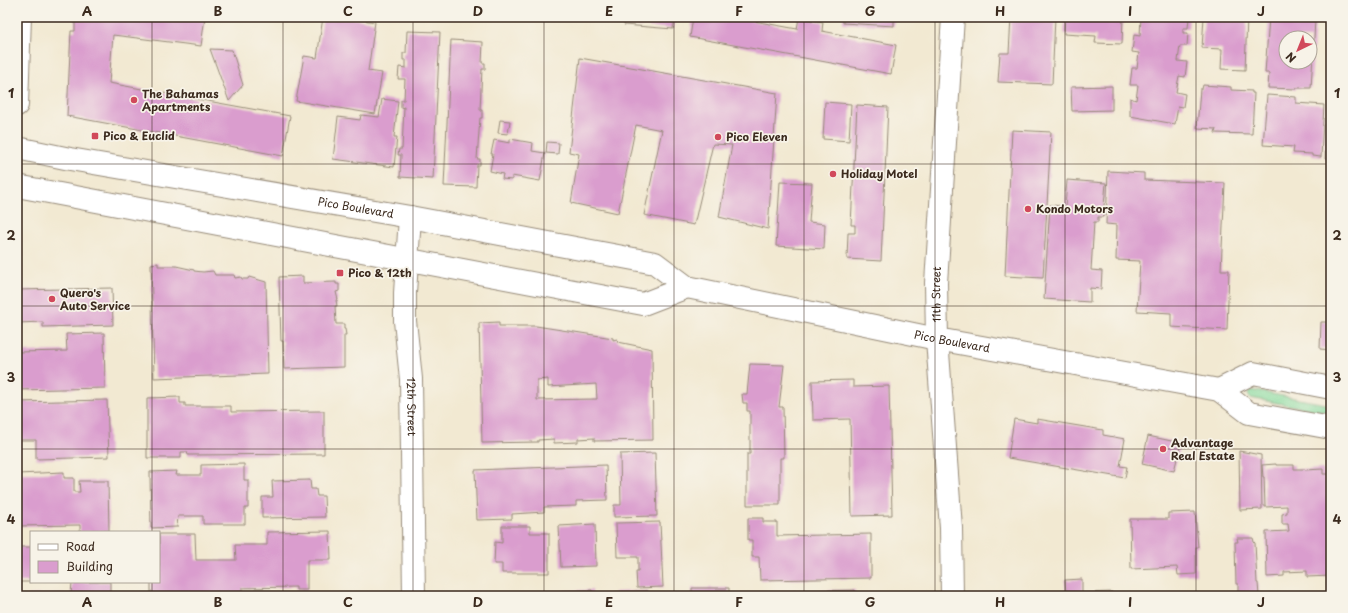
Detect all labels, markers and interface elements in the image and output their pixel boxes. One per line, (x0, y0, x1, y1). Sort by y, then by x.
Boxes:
text: A (82, 1, 92, 20)
text: B (214, 1, 223, 20)
text: C (343, 1, 353, 20)
text: D (473, 1, 483, 20)
text: E (605, 1, 613, 20)
text: F (735, 1, 743, 20)
text: G (865, 1, 875, 20)
text: H (995, 1, 1005, 20)
text: I (1128, 1, 1132, 20)
text: J (1257, 1, 1265, 20)
north arrow (1278, 30, 1318, 70)
text: N (1282, 48, 1300, 67)
text: 1 (8, 83, 14, 102)
text: 1 (1334, 83, 1340, 102)
place label: The Bahamas Apartments (142, 85, 219, 115)
marker: The Bahamas Apartments (129, 95, 139, 105)
place label: Pico & Euclid (103, 127, 175, 144)
place label: Pico Eleven (726, 128, 788, 145)
marker: Pico & Euclid (90, 131, 100, 141)
marker: Pico Eleven (713, 132, 723, 142)
place label: Holiday Motel (841, 165, 917, 182)
marker: Holiday Motel (828, 169, 838, 179)
street label: Pico Boulevard (316, 192, 395, 222)
place label: Kondo Motors (1036, 200, 1113, 217)
marker: Kondo Motors (1023, 204, 1033, 214)
text: 2 (6, 225, 16, 244)
text: 2 (1332, 225, 1342, 244)
place label: Pico & 12th (348, 264, 412, 281)
street label: 11th Street (927, 265, 945, 323)
marker: Pico & 12th (335, 268, 345, 278)
place label: Quero's Auto Service (60, 284, 130, 314)
marker: Quero's Auto Service (47, 294, 57, 304)
street label: Pico Boulevard (913, 325, 992, 356)
text: 3 (7, 367, 16, 386)
text: 3 (1333, 367, 1342, 386)
street label: 12th Street (403, 377, 421, 437)
place label: Advantage Real Estate (1171, 434, 1235, 464)
marker: Advantage Real Estate (1158, 444, 1168, 454)
text: 4 (7, 509, 16, 528)
text: 4 (1333, 509, 1342, 528)
legend (30, 531, 160, 583)
text: Road (66, 537, 95, 555)
text: Building (66, 557, 113, 575)
text: A (82, 592, 92, 611)
text: B (214, 592, 223, 611)
text: C (343, 592, 353, 611)
text: D (473, 592, 483, 611)
text: E (605, 592, 613, 611)
text: F (735, 592, 743, 611)
text: G (865, 592, 875, 611)
text: H (995, 592, 1005, 611)
text: I (1128, 592, 1132, 611)
text: J (1257, 592, 1265, 611)

